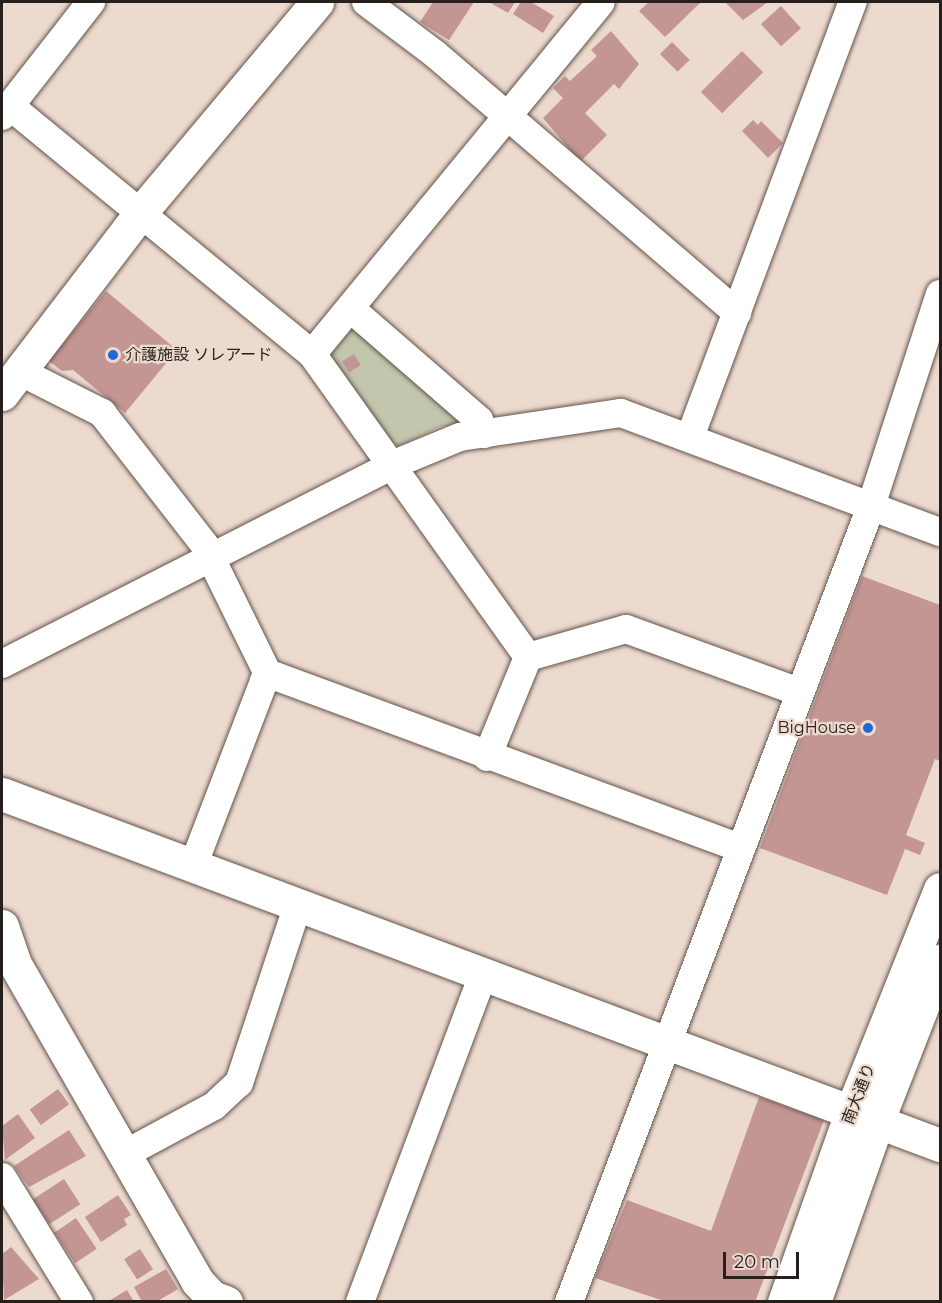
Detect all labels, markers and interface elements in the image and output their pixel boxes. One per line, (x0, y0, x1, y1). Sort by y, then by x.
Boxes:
place label: 介護施設 ソレアード (125, 345, 272, 365)
marker: 介護施設 ソレアード (106, 348, 120, 362)
place label: BigHouse (777, 718, 856, 738)
marker: BigHouse (861, 721, 875, 735)
street label: 南大通り (839, 1061, 879, 1127)
scale bar (726, 1240, 802, 1278)
text: 20 m (734, 1251, 780, 1273)

